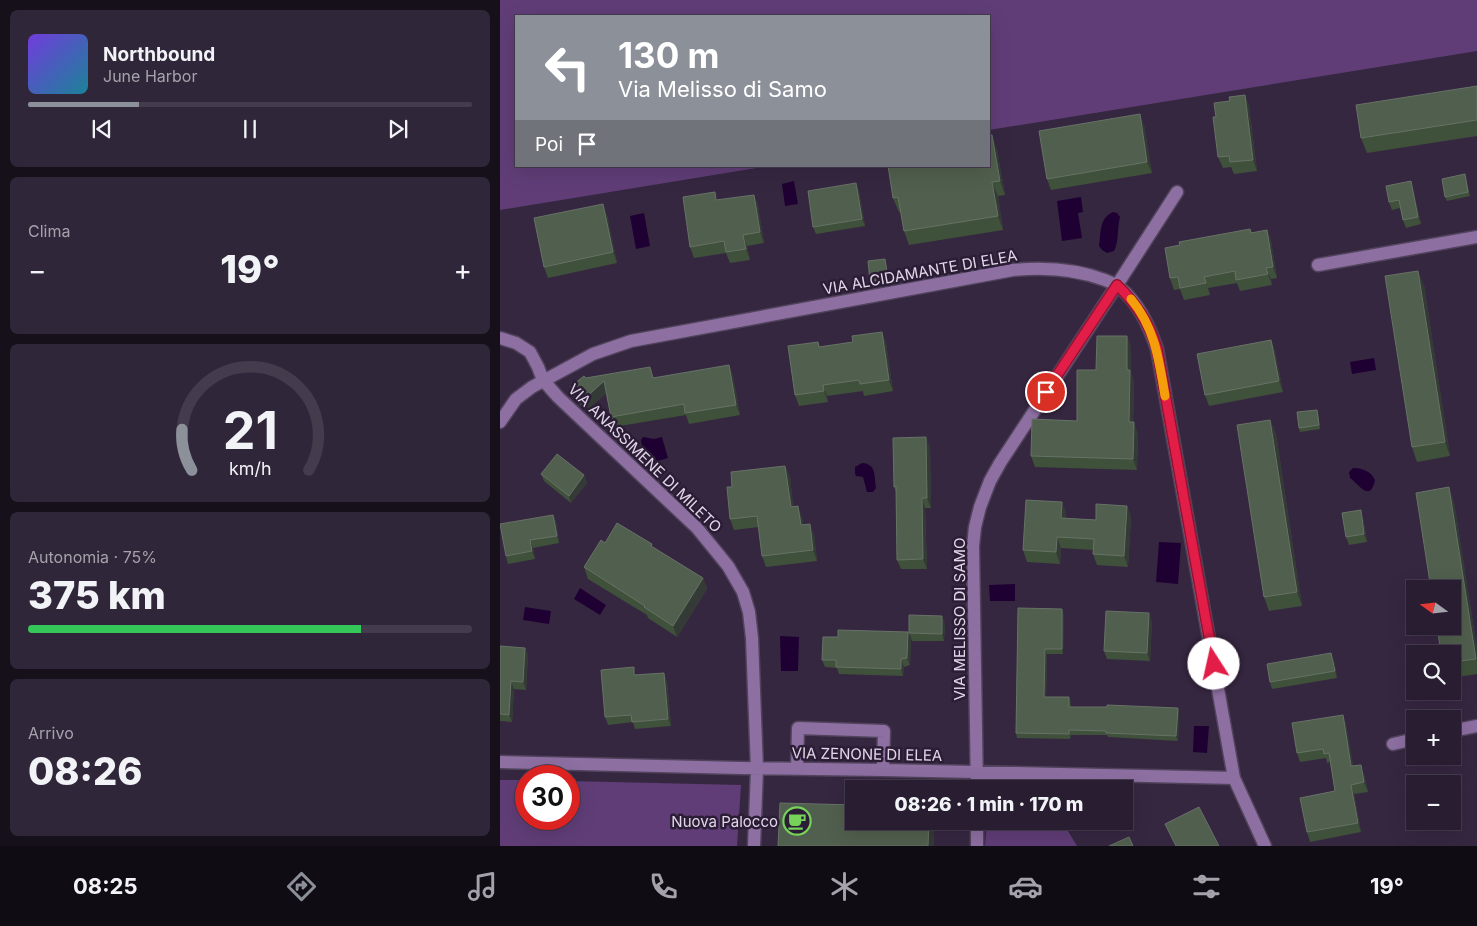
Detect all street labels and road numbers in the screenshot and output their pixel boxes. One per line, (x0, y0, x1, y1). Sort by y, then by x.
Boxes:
street label: VIA ALCIDAMANTE DI ELEA (821, 246, 1019, 298)
street label: VIA ANASSIMENE DI MILETO (564, 380, 726, 536)
street label: VIA MELISSO DI SAMO (950, 537, 969, 701)
street label: VIA ZENONE DI ELEA (792, 743, 942, 765)

